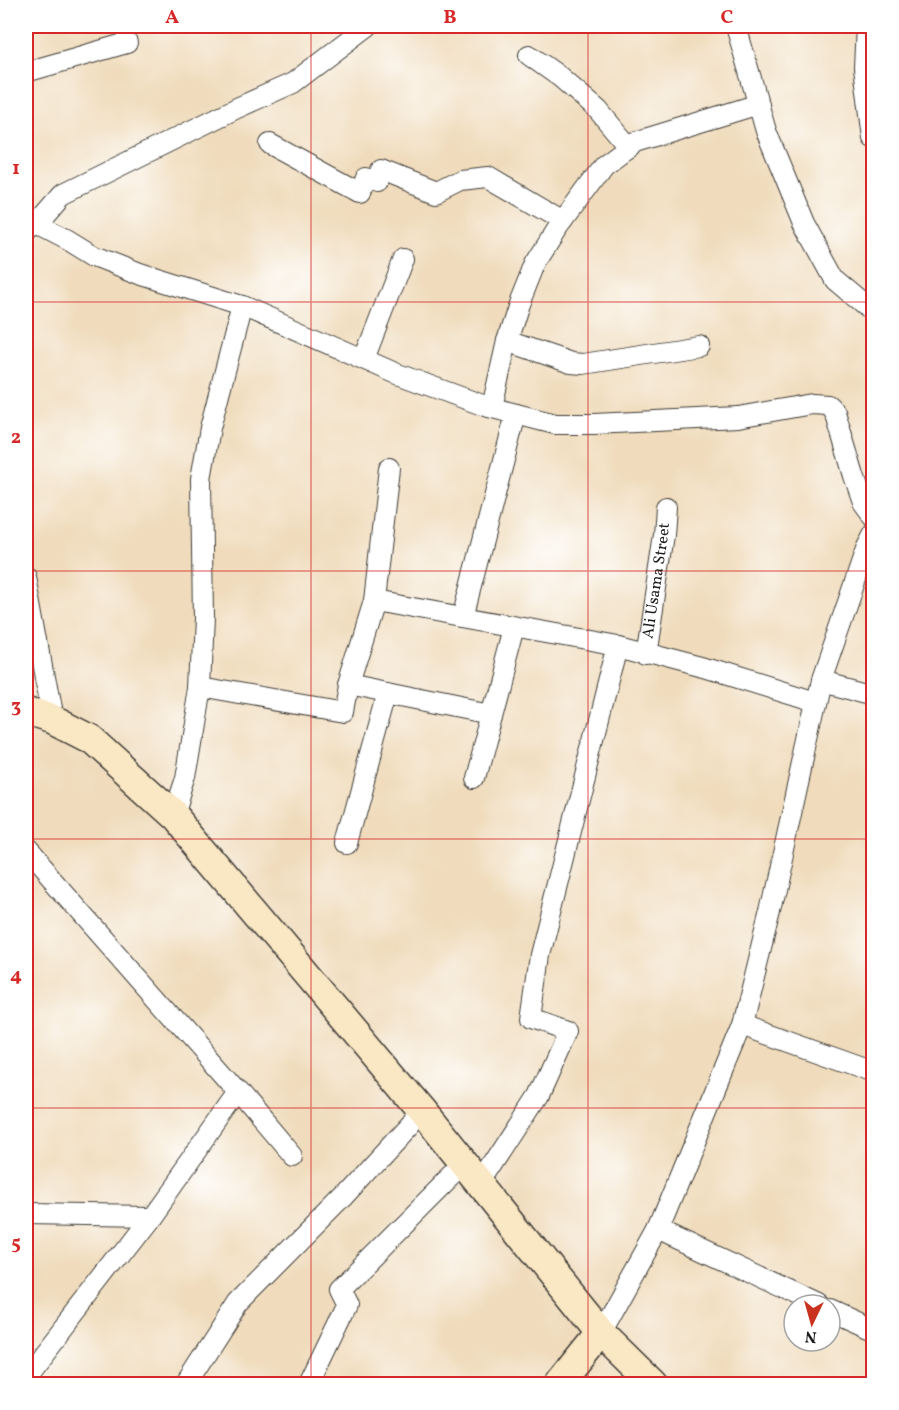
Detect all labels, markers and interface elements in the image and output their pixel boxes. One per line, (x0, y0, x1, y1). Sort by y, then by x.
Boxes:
text: A (165, 4, 179, 32)
text: B (443, 4, 457, 32)
text: C (721, 4, 734, 32)
text: 1 (12, 155, 20, 183)
text: 2 (11, 424, 21, 452)
street label: Ali Usama Street (637, 522, 676, 640)
text: 3 (11, 693, 21, 721)
text: 4 (10, 962, 22, 990)
text: 5 (11, 1230, 21, 1258)
north arrow (782, 1293, 842, 1353)
text: N (804, 1324, 818, 1347)

